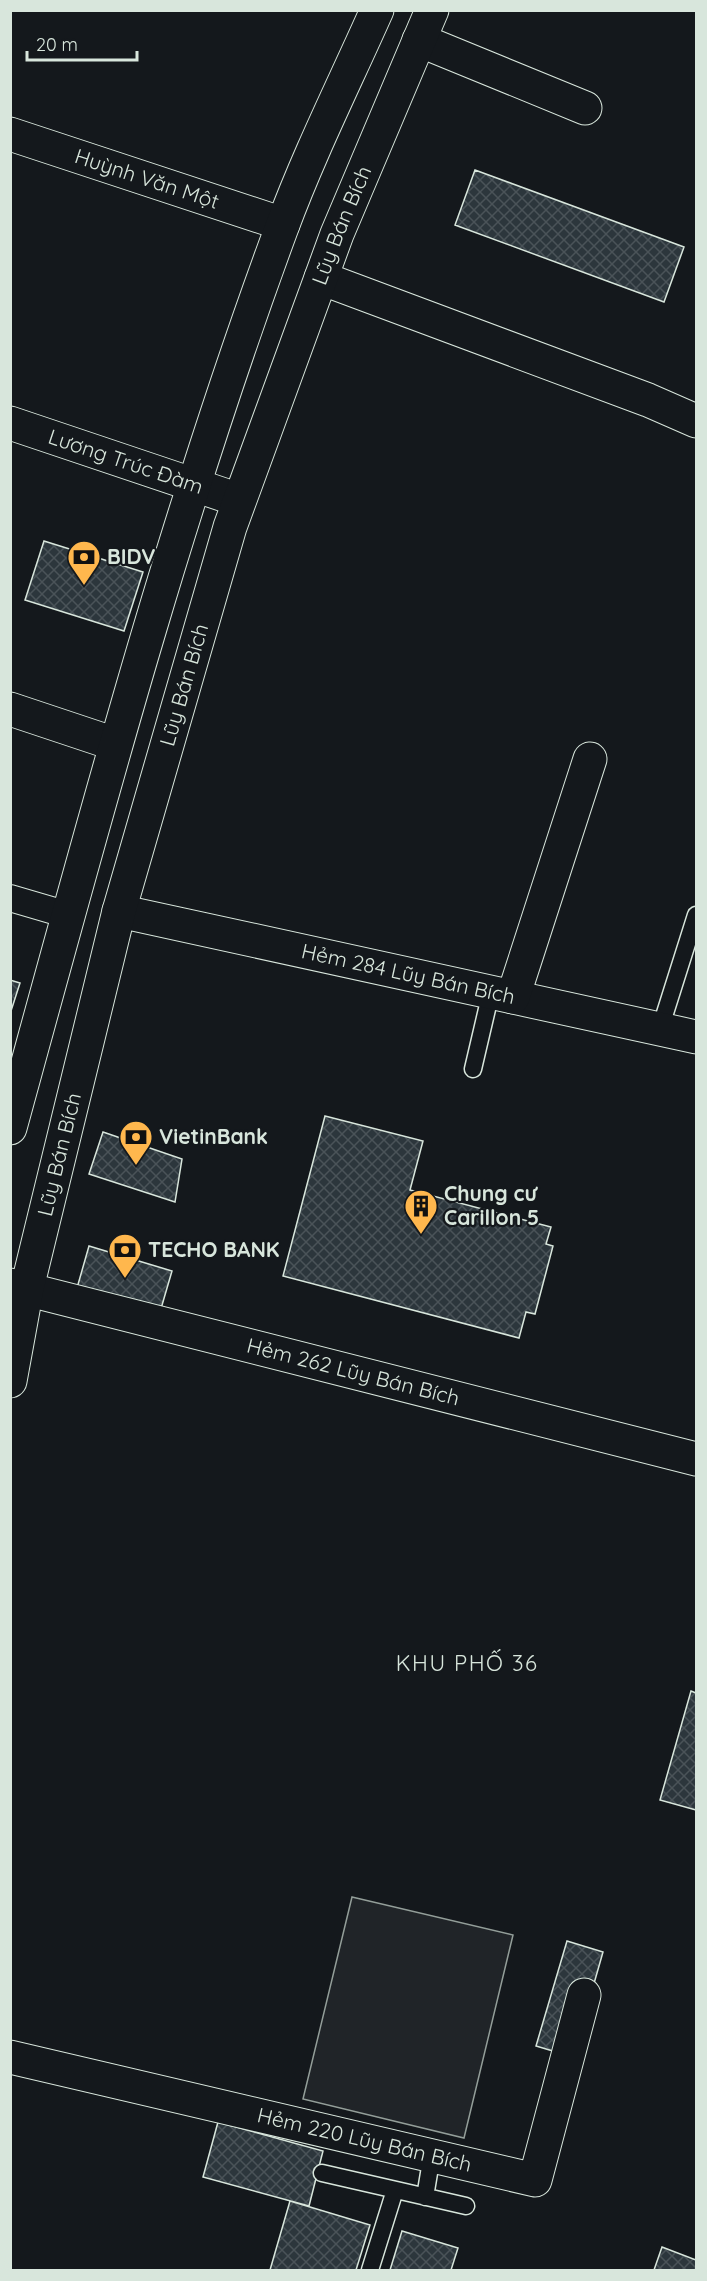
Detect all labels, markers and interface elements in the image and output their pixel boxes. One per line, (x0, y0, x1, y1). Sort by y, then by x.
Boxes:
scale bar (27, 24, 136, 62)
text: 20 m (36, 33, 78, 56)
street label: Huỳnh Văn Một (72, 142, 223, 214)
street label: Lũy Bán Bích (306, 162, 376, 288)
street label: Lương Trúc Đàm (45, 423, 207, 499)
bank icon: BIDV (66, 539, 102, 586)
place label: BIDV (107, 543, 156, 569)
street label: Lũy Bán Bích (153, 620, 213, 749)
street label: Hẻm 284 Lũy Bán Bích (299, 937, 518, 1009)
street label: Lũy Bán Bích (31, 1090, 86, 1219)
bank icon: VietinBank (118, 1119, 154, 1166)
place label: VietinBank (159, 1123, 268, 1149)
place label: Chung cư Carillon 5 (444, 1180, 539, 1230)
building icon: Chung cư Carillon 5 (403, 1188, 439, 1235)
bank icon: TECHO BANK (107, 1232, 143, 1279)
place label: TECHO BANK (148, 1236, 280, 1262)
street label: Hẻm 262 Lũy Bán Bích (244, 1332, 462, 1411)
district label: KHU PHỐ 36 (396, 1649, 538, 1677)
street label: Hẻm 220 Lũy Bán Bích (255, 2101, 474, 2177)

